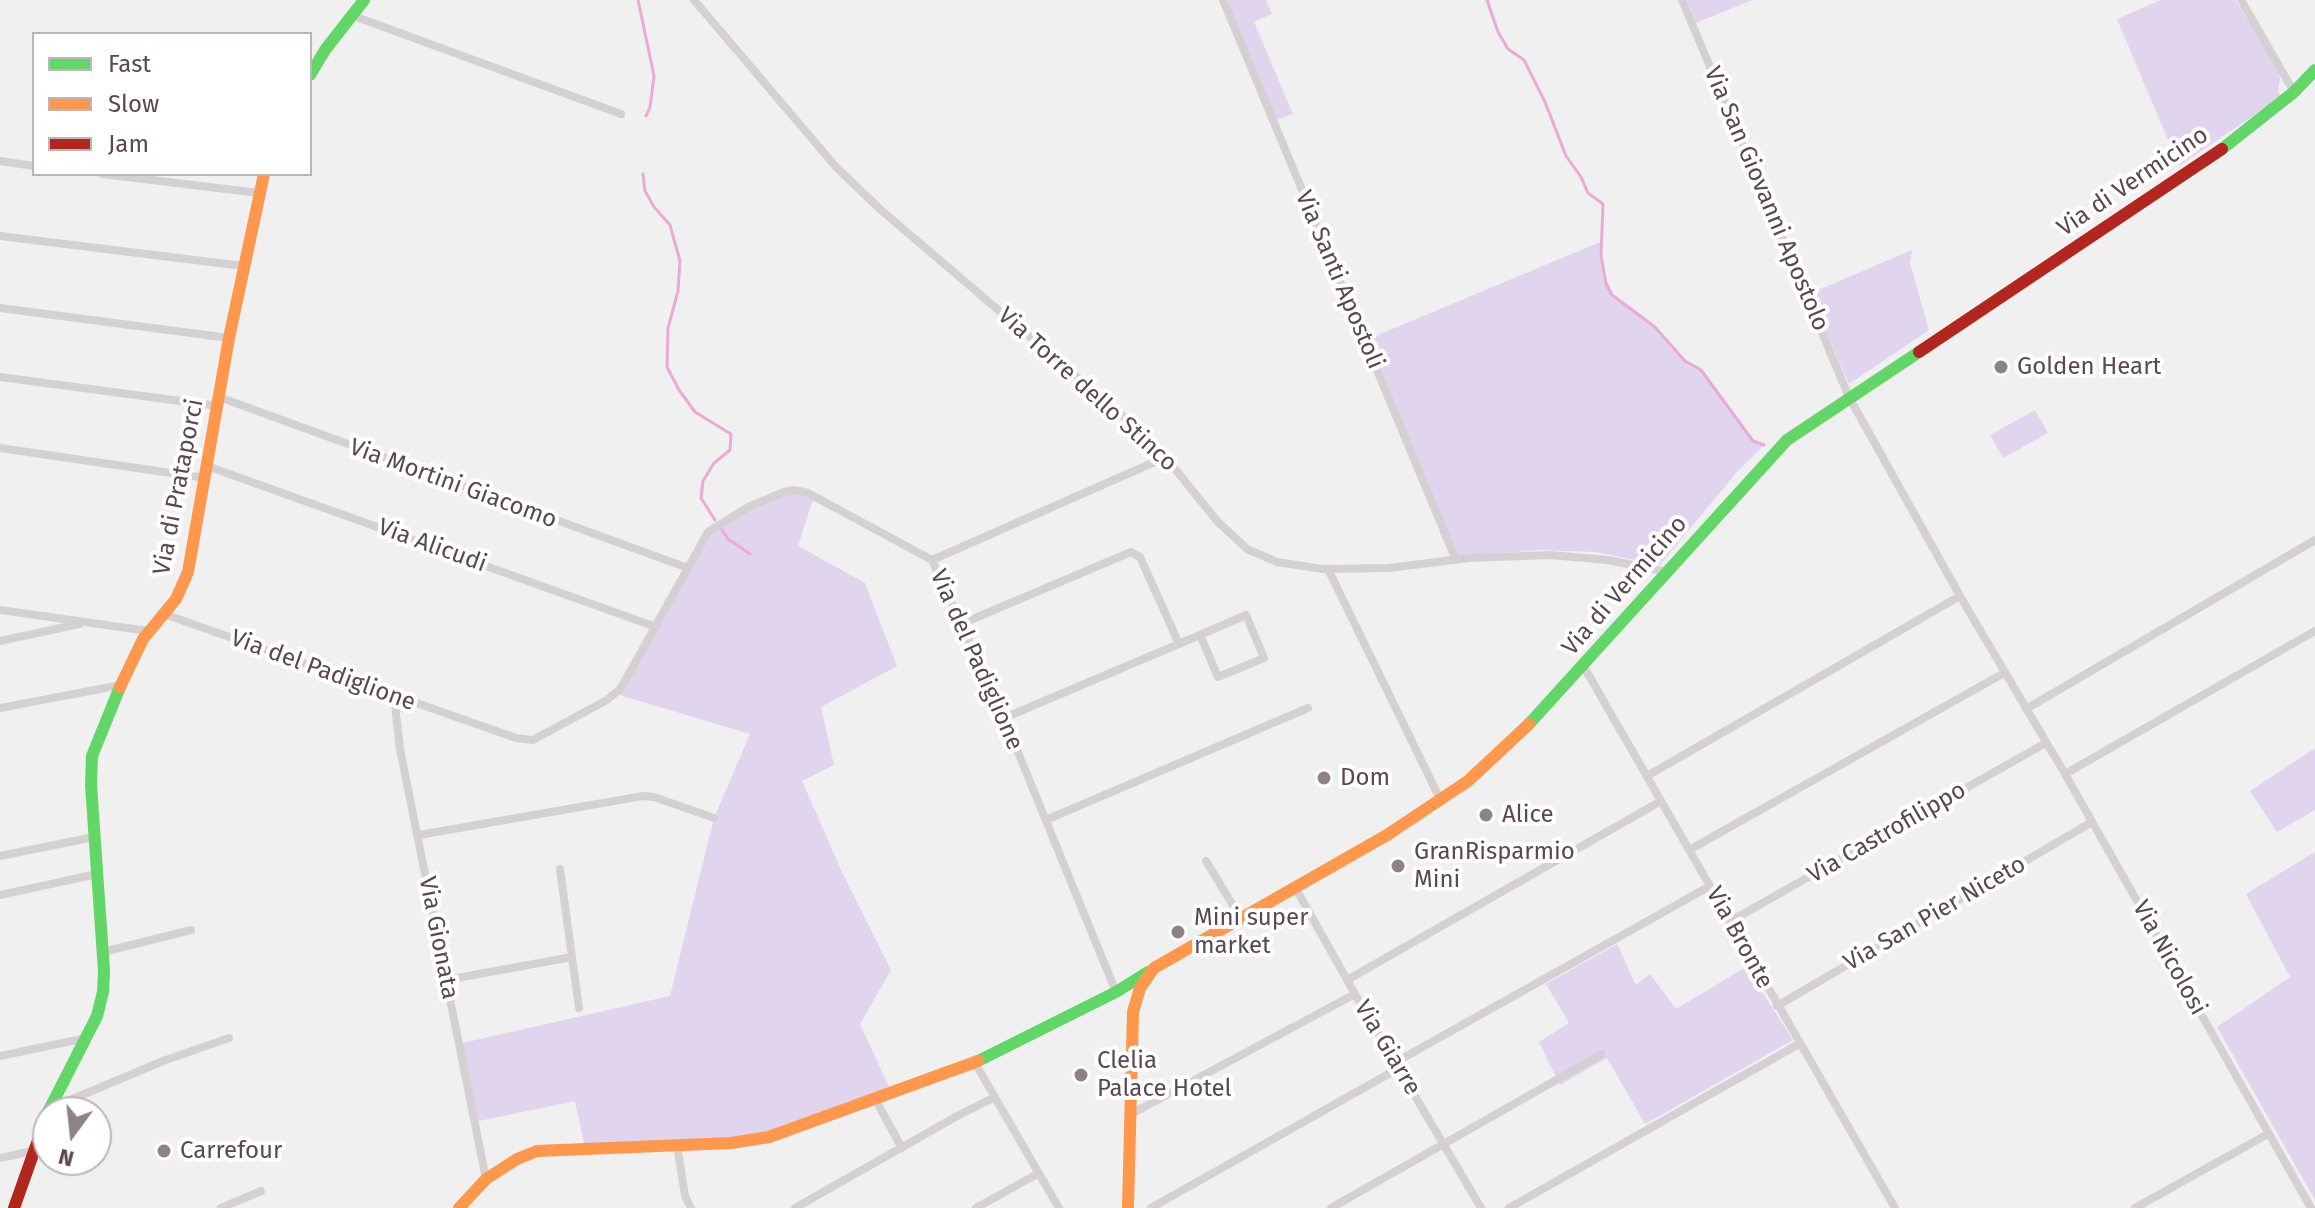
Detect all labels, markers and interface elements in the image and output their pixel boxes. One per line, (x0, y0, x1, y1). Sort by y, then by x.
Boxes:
legend (32, 32, 312, 176)
text: Fast (108, 50, 151, 78)
street label: Via San Giovanni Apostolo (1697, 63, 1835, 335)
text: Slow (108, 90, 159, 118)
street label: Via di Vermicino (2052, 121, 2214, 243)
text: Jam (108, 130, 149, 158)
street label: Via Santi Apostoli (1288, 187, 1390, 373)
street label: Via Torre dello Stinco (991, 302, 1183, 478)
place label: Golden Heart (2017, 353, 2161, 381)
marker: Golden Heart (1992, 358, 2010, 376)
street label: Via di Prataporci (148, 397, 210, 577)
street label: Via Mortini Giacomo (345, 433, 561, 535)
street label: Via di Vermicino (1556, 510, 1694, 662)
street label: Via Alicudi (374, 513, 490, 579)
street label: Via del Padiglione (923, 565, 1029, 755)
street label: Via del Padiglione (227, 624, 419, 718)
place label: Dom (1340, 764, 1390, 792)
marker: Dom (1315, 769, 1333, 787)
street label: Via Castrofilippo (1803, 776, 1971, 890)
place label: Alice (1502, 801, 1554, 829)
marker: Alice (1477, 806, 1495, 824)
place label: GranRisparmio Mini (1414, 838, 1575, 894)
street label: Via San Pier Niceto (1839, 850, 2031, 978)
marker: GranRisparmio Mini (1389, 857, 1407, 875)
street label: Via Gionata (412, 874, 464, 1002)
street label: Via Bronte (1699, 882, 1779, 994)
street label: Via Nicolosi (2126, 896, 2212, 1020)
place label: Mini super market (1194, 904, 1308, 960)
marker: Mini super market (1169, 923, 1187, 941)
street label: Via Giarre (1348, 995, 1426, 1101)
place label: Clelia Palace Hotel (1097, 1047, 1232, 1103)
marker: Clelia Palace Hotel (1072, 1066, 1090, 1084)
north arrow (32, 1096, 112, 1176)
place label: Carrefour (180, 1137, 282, 1165)
marker: Carrefour (155, 1142, 173, 1160)
text: N (56, 1143, 77, 1173)

